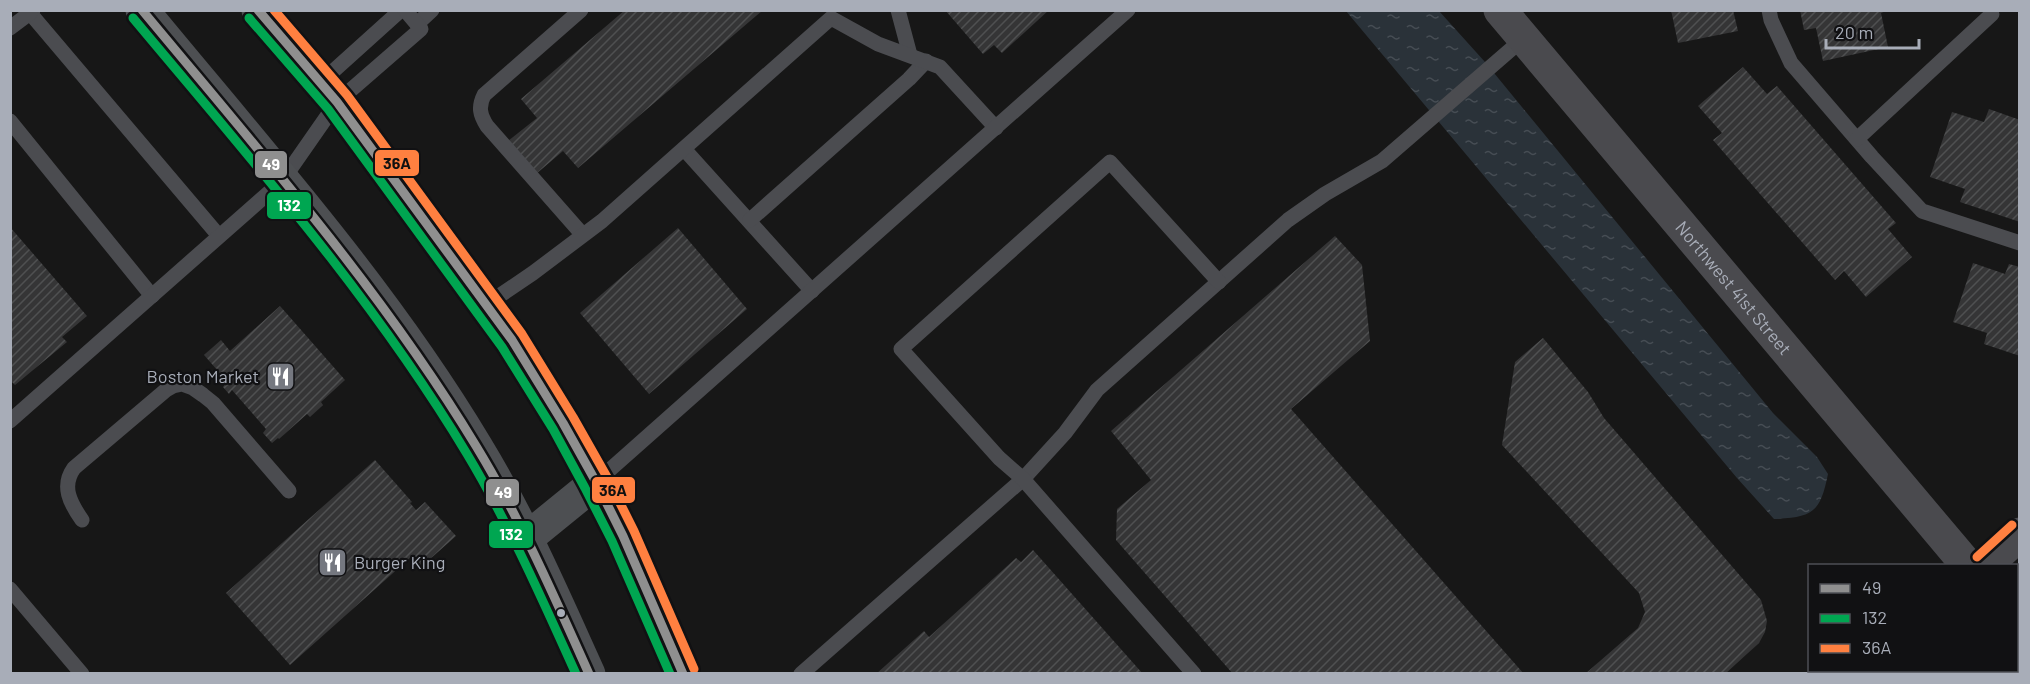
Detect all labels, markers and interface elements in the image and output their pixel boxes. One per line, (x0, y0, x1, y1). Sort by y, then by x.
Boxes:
scale bar (1826, 12, 1919, 50)
text: 20 m (1835, 21, 1873, 43)
line badge: 36A (374, 149, 420, 177)
line badge: 49 (254, 150, 288, 179)
text: 36A (383, 153, 411, 172)
text: 49 (262, 154, 280, 173)
line badge: 132 (266, 191, 312, 220)
text: 132 (277, 195, 301, 214)
street label: Northwest 41st Street (1671, 216, 1796, 359)
restaurant icon: Boston Market (264, 360, 296, 392)
place label: Boston Market (147, 365, 259, 387)
line badge: 36A (591, 476, 636, 504)
line badge: 49 (485, 478, 520, 507)
text: 36A (599, 480, 627, 499)
text: 49 (494, 482, 512, 501)
line badge: 132 (488, 520, 534, 549)
text: 132 (499, 524, 523, 543)
restaurant icon: Burger King (317, 546, 349, 578)
place label: Burger King (354, 551, 445, 573)
legend (1808, 564, 2018, 672)
text: 49 (1862, 576, 1881, 598)
text: 132 (1862, 606, 1887, 628)
unlabelled marker (555, 607, 567, 619)
text: 36A (1862, 636, 1892, 658)

